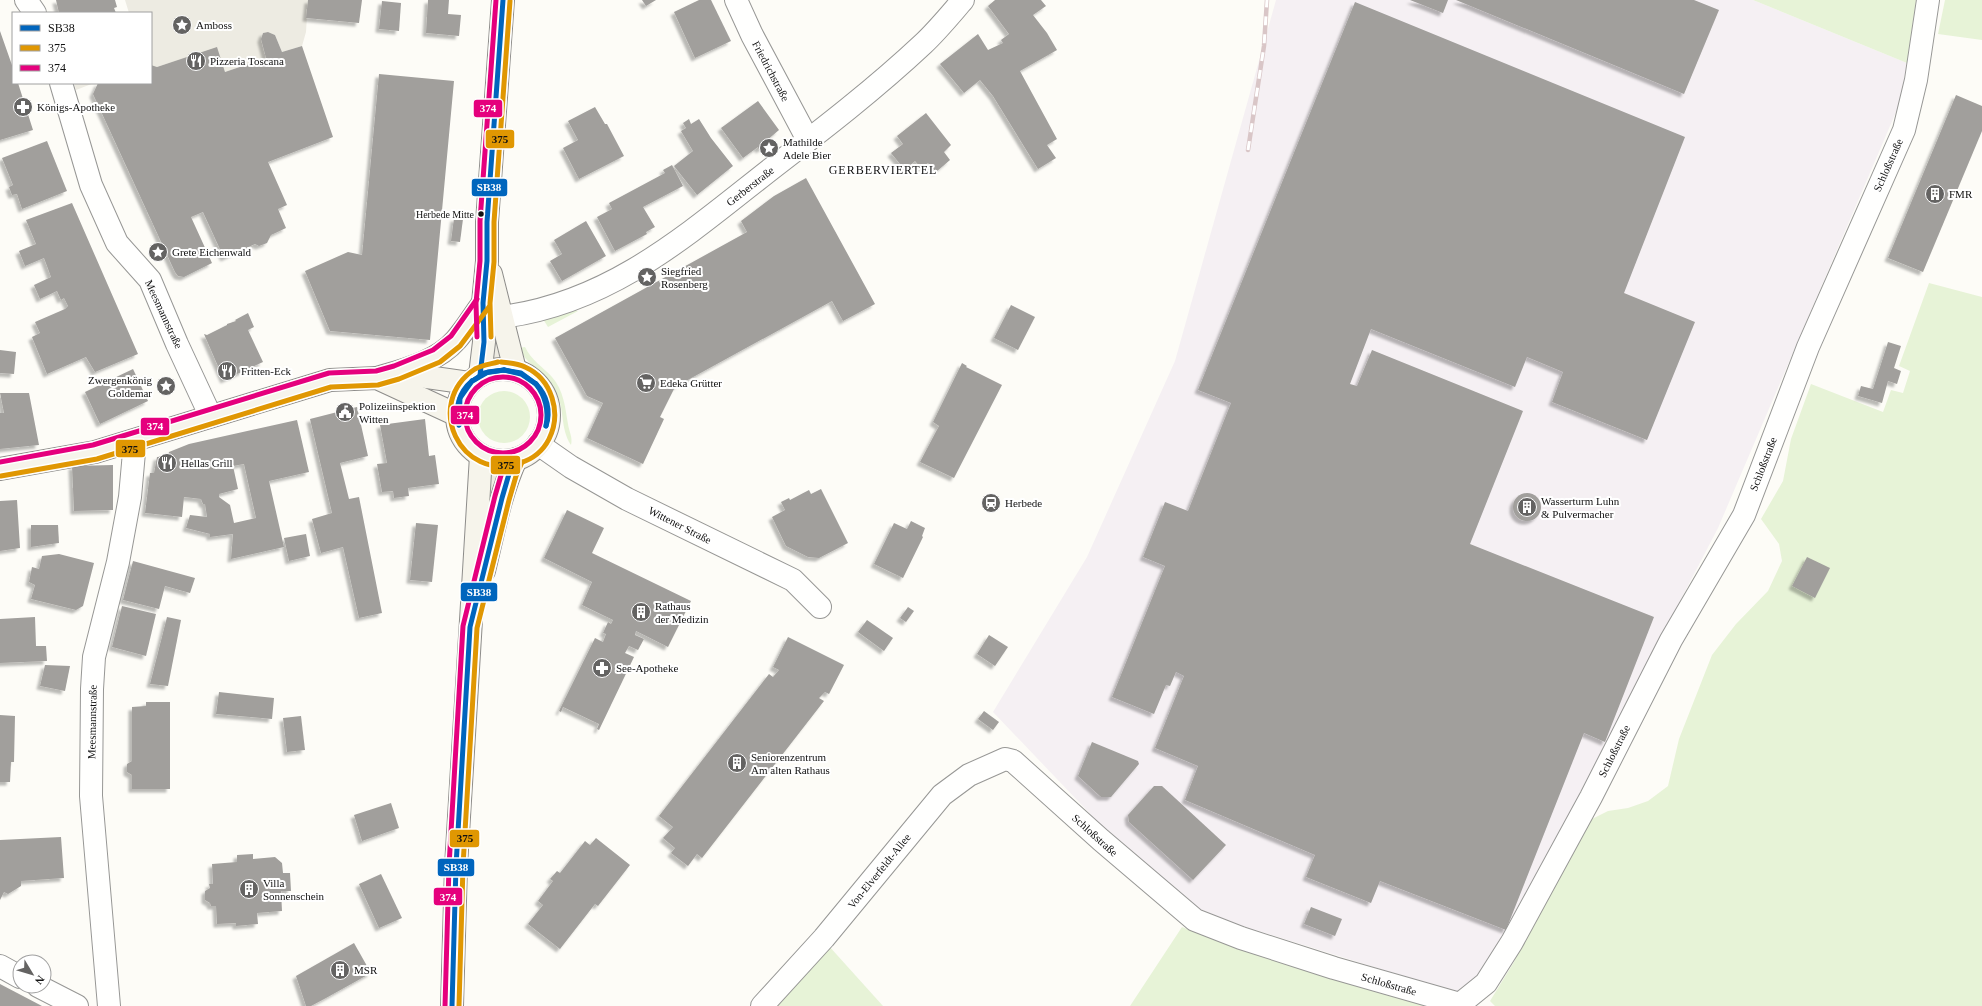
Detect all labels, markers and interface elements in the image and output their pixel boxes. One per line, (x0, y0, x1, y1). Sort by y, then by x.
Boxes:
legend (12, 12, 152, 84)
place icon: Amboss (171, 14, 193, 36)
place label: Amboss (196, 19, 232, 31)
text: SB38 (48, 21, 75, 35)
street label: Friedrichstraße (750, 39, 792, 103)
text: 375 (48, 41, 66, 55)
restaurant icon: Pizzeria Toscana (185, 50, 207, 72)
place label: Pizzeria Toscana (210, 55, 284, 67)
text: 374 (48, 61, 66, 75)
pharmacy icon: Königs-Apotheke (12, 96, 34, 118)
line badge: 374 (473, 99, 503, 118)
place label: Königs-Apotheke (37, 101, 115, 113)
text: 374 (480, 102, 497, 114)
line badge: 375 (485, 129, 515, 149)
text: 375 (492, 133, 509, 145)
place label: Mathilde Adele Bier (783, 136, 831, 161)
place icon: Mathilde Adele Bier (758, 137, 780, 159)
street label: Schloßstraße (1871, 137, 1905, 193)
district label: GERBERVIERTEL (829, 163, 937, 177)
street label: Gerberstraße (724, 164, 776, 208)
line badge: SB38 (471, 178, 508, 197)
text: SB38 (477, 181, 502, 193)
building icon: FMR (1924, 183, 1946, 205)
place label: FMR (1949, 188, 1973, 200)
place label: Herbede Mitte (416, 209, 475, 220)
marker: Herbede Mitte (476, 209, 486, 219)
place icon: Grete Eichenwald (147, 241, 169, 263)
place label: Grete Eichenwald (172, 246, 252, 258)
place label: Siegfried Rosenberg (661, 265, 708, 290)
place icon: Siegfried Rosenberg (636, 266, 658, 288)
street label: Meesmannstraße (143, 278, 185, 350)
restaurant icon: Fritten-Eck (216, 360, 238, 382)
place label: Fritten-Eck (241, 365, 292, 377)
supermarket icon: Edeka Grütter (635, 372, 657, 394)
place label: Zwergenkönig Goldemar (88, 374, 152, 399)
place icon: Zwergenkönig Goldemar (155, 375, 177, 397)
place label: Edeka Grütter (660, 377, 722, 389)
place label: Polizeiinspektion Witten (359, 400, 436, 425)
public building icon: Polizeiinspektion Witten (334, 401, 356, 423)
line badge: 374 (450, 405, 480, 425)
text: 374 (457, 409, 474, 421)
line badge: 374 (140, 417, 170, 436)
text: 374 (147, 420, 164, 432)
street label: Schloßstraße (1747, 435, 1779, 493)
line badge: 375 (115, 439, 146, 458)
text: 375 (122, 443, 139, 455)
restaurant icon: Hellas Grill (156, 452, 178, 474)
line badge: 375 (490, 455, 521, 475)
place label: Hellas Grill (181, 457, 233, 469)
text: 375 (498, 459, 515, 471)
station icon: Herbede (980, 492, 1002, 514)
place label: Wasserturm Luhn & Pulvermacher (1541, 495, 1620, 520)
building icon: Wasserturm Luhn & Pulvermacher (1516, 496, 1538, 518)
place label: Herbede (1005, 497, 1042, 509)
street label: Wittener Straße (647, 504, 714, 546)
line badge: SB38 (460, 582, 498, 602)
text: SB38 (467, 586, 492, 598)
place label: Rathaus der Medizin (655, 600, 709, 625)
building icon: Rathaus der Medizin (630, 601, 652, 623)
pharmacy icon: See-Apotheke (591, 657, 613, 679)
place label: See-Apotheke (616, 662, 678, 674)
street label: Meesmannstraße (85, 685, 99, 759)
street label: Schloßstraße (1596, 723, 1632, 779)
place label: Seniorenzentrum Am alten Rathaus (751, 751, 830, 776)
building icon: Seniorenzentrum Am alten Rathaus (726, 752, 748, 774)
street label: Schloßstraße (1070, 812, 1120, 859)
line badge: 375 (449, 829, 480, 848)
street label: Von-Elverfeldt-Allee (845, 831, 913, 911)
text: 375 (457, 832, 474, 844)
line badge: SB38 (437, 858, 475, 877)
text: SB38 (444, 861, 469, 873)
place label: Villa Sonnenschein (263, 877, 325, 902)
building icon: Villa Sonnenschein (238, 878, 260, 900)
line badge: 374 (433, 887, 463, 906)
text: 374 (440, 891, 457, 903)
north arrow (12, 954, 52, 994)
building icon: MSR (329, 959, 351, 981)
place label: MSR (354, 964, 378, 976)
street label: Schloßstraße (1360, 970, 1418, 998)
text: N (33, 973, 47, 987)

